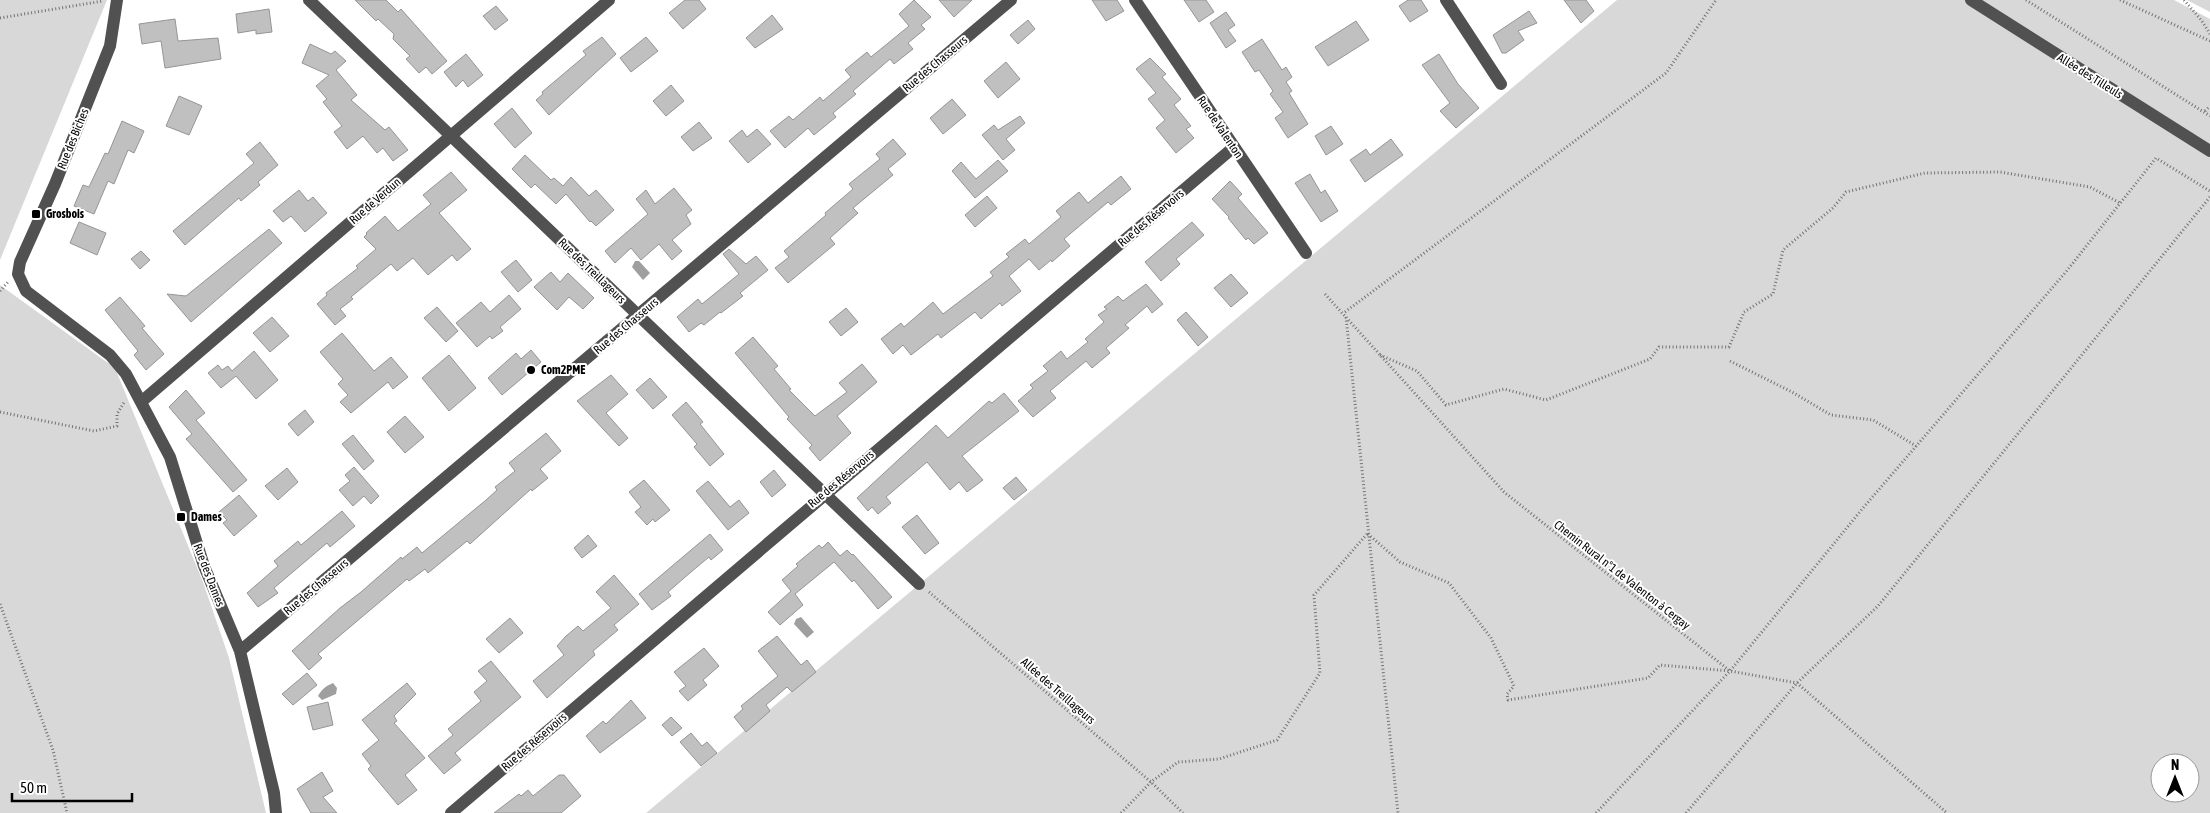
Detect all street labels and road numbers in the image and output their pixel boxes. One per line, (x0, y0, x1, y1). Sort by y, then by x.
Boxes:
street label: Rue des Chasseurs (900, 33, 970, 95)
street label: Allée des Tilleuls (2055, 50, 2125, 102)
street label: Rue de Valenton (1194, 93, 1246, 161)
street label: Rue des Biches (54, 107, 92, 171)
street label: Rue de Verdun (346, 175, 404, 227)
street label: Rue des Réservoirs (1115, 186, 1187, 250)
street label: Rue des Treillageurs (555, 235, 629, 307)
street label: Rue des Chasseurs (591, 295, 661, 357)
street label: Rue des Réservoirs (805, 447, 877, 511)
street label: Chemin Rural n°1 de Valenton à Cergay (1551, 518, 1693, 633)
street label: Rue des Dames (191, 541, 227, 609)
street label: Rue des Chasseurs (281, 556, 351, 618)
street label: Allée des Treillageurs (1018, 655, 1098, 727)
street label: Rue des Réservoirs (499, 710, 569, 774)

